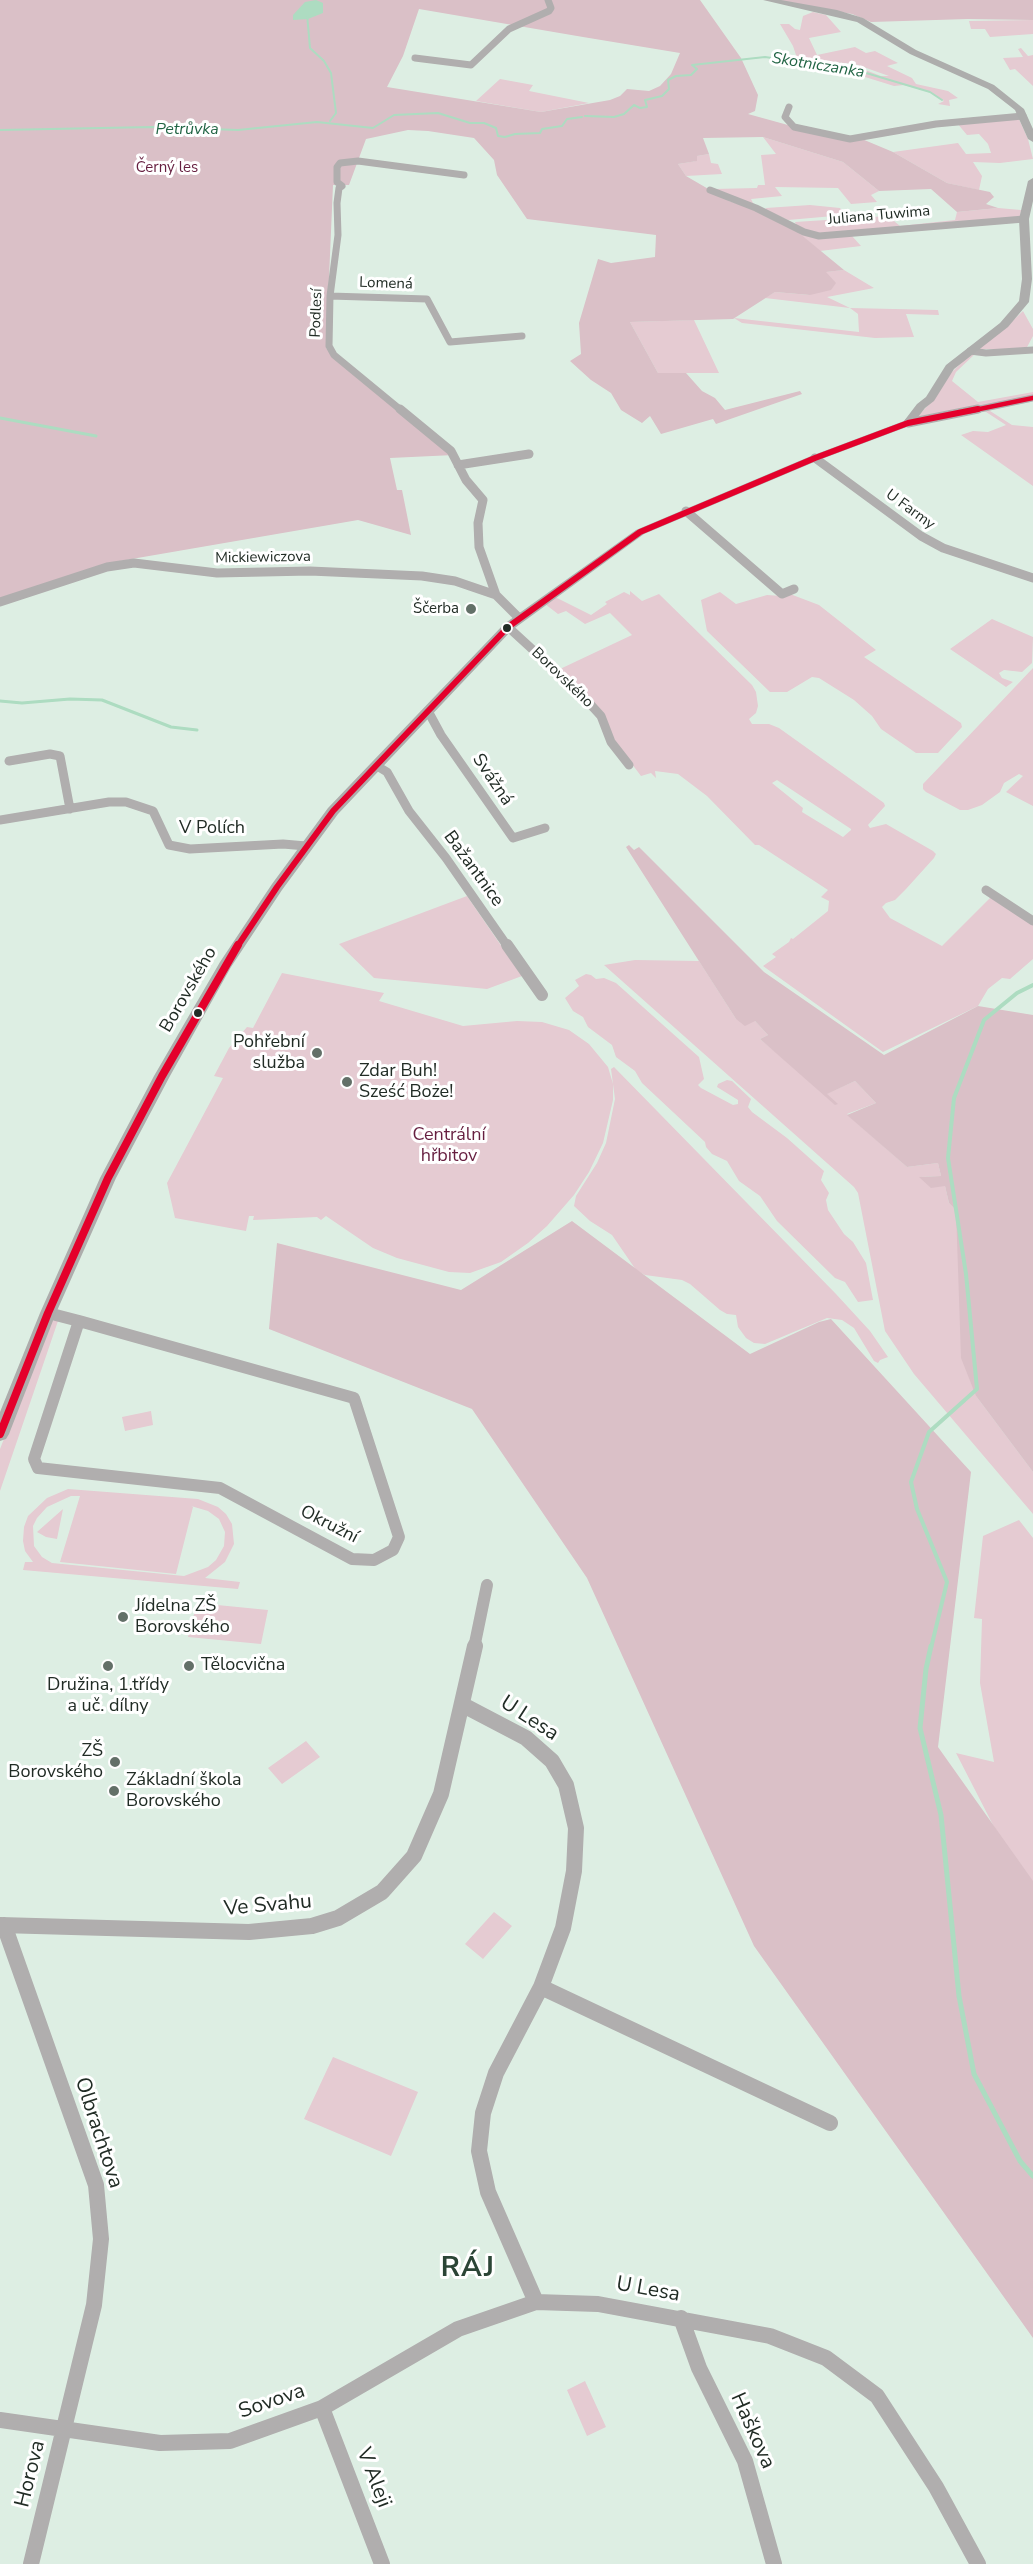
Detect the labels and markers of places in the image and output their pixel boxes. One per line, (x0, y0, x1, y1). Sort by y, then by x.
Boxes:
place label: Ščerba (413, 600, 459, 618)
marker: Ščerba (464, 602, 478, 616)
unlabelled marker (501, 622, 513, 634)
unlabelled marker (192, 1007, 204, 1019)
place label: Pohřební služba (233, 1032, 305, 1074)
marker: Pohřební služba (310, 1046, 324, 1060)
place label: Zdar Buh! Sześć Boże! (359, 1061, 453, 1104)
marker: Zdar Buh! Sześć Boże! (340, 1075, 354, 1089)
place label: Jídelna ZŠ Borovského (135, 1596, 230, 1638)
marker: Jídelna ZŠ Borovského (116, 1610, 130, 1624)
place label: Tělocvična (201, 1655, 285, 1677)
marker: Družina, 1.třídy a uč. dílny (101, 1659, 115, 1673)
marker: Tělocvična (182, 1659, 196, 1673)
place label: Družina, 1.třídy a uč. dílny (47, 1675, 169, 1718)
place label: ZŠ Borovského (8, 1741, 103, 1784)
marker: ZŠ Borovského (108, 1755, 122, 1769)
place label: Základní škola Borovského (126, 1770, 242, 1812)
marker: Základní škola Borovského (107, 1784, 121, 1798)

